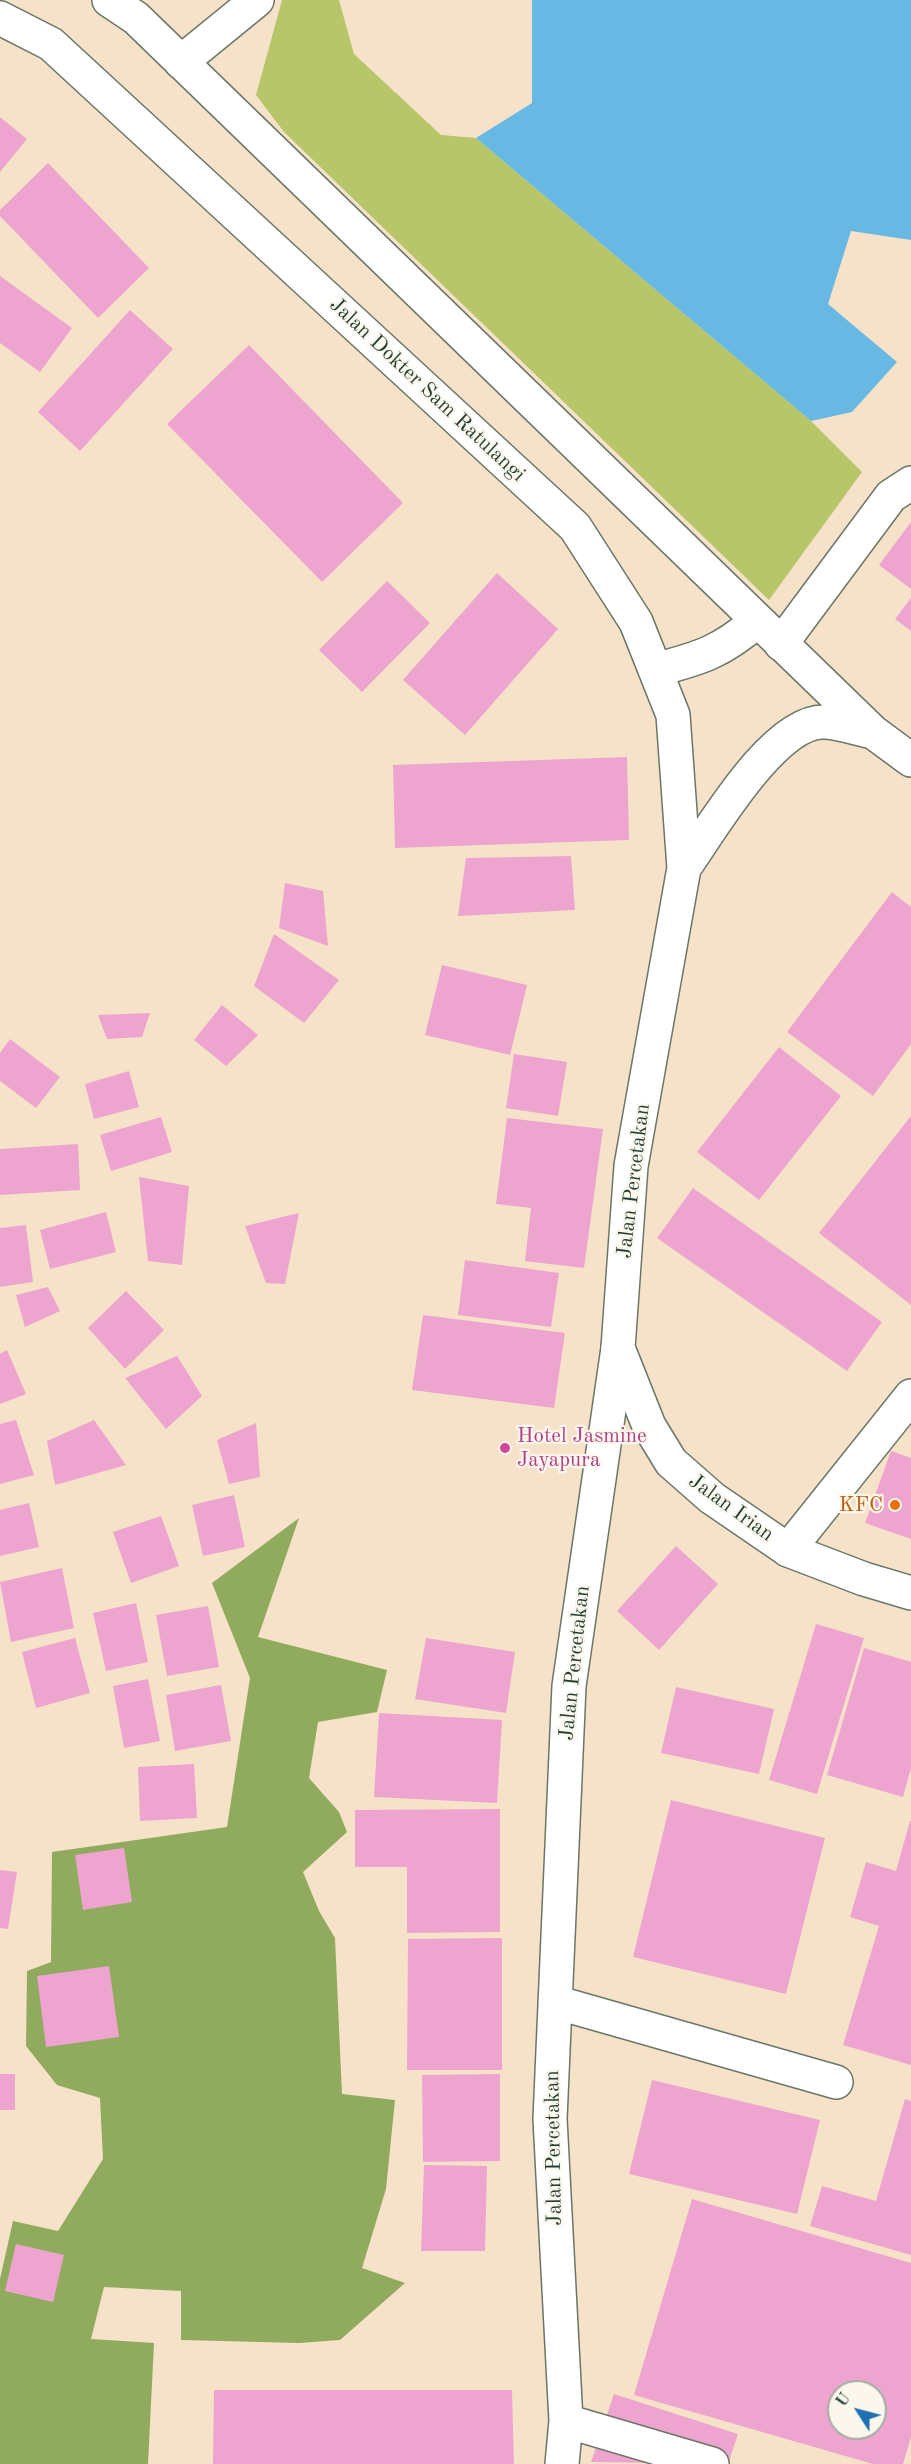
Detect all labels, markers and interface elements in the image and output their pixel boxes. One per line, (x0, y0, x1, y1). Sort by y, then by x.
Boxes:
street label: Jalan Dokter Sam Ratulangi (324, 293, 530, 487)
street label: Jalan Percetakan (612, 1102, 656, 1260)
place label: Hotel Jasmine Jayapura (517, 1423, 647, 1473)
marker: Hotel Jasmine Jayapura (498, 1441, 512, 1455)
street label: Jalan Irian (683, 1469, 779, 1547)
place label: KFC (839, 1492, 883, 1518)
marker: KFC (888, 1498, 902, 1512)
street label: Jalan Percetakan (554, 1584, 596, 1742)
street label: Jalan Percetakan (540, 2070, 568, 2226)
north arrow (827, 2380, 887, 2440)
text: U (834, 2391, 854, 2410)

